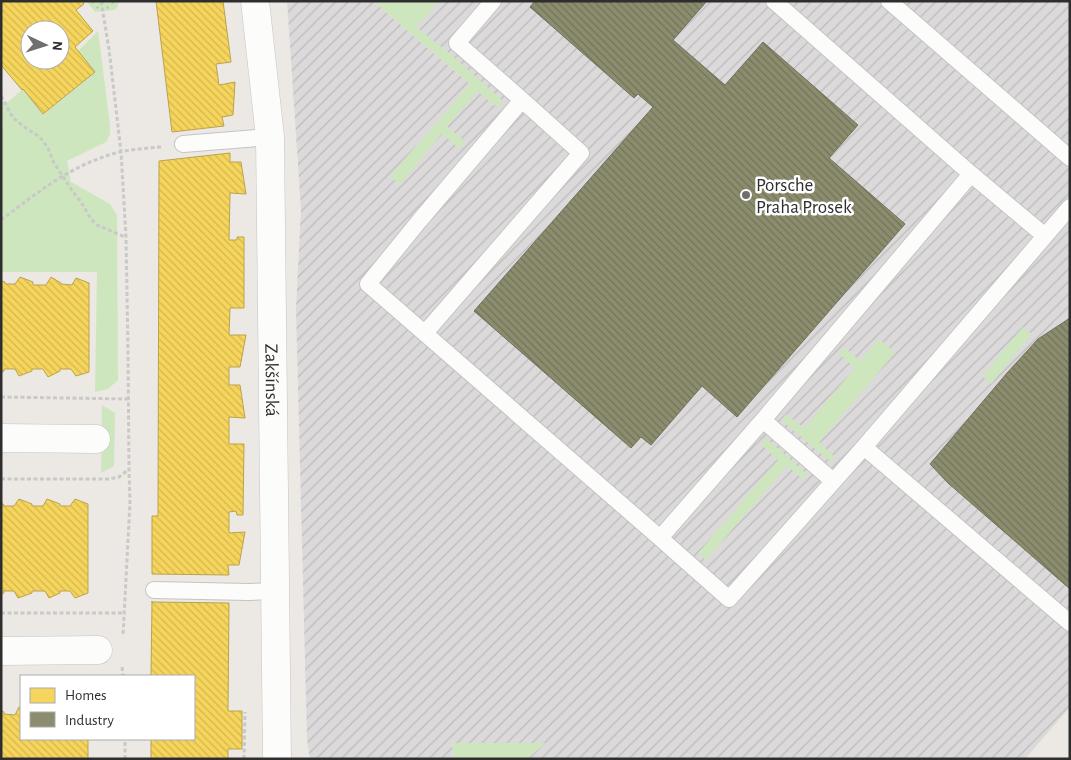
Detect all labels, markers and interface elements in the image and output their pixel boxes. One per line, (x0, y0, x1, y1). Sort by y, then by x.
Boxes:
north arrow (20, 20, 70, 70)
text: N (50, 40, 64, 51)
place label: Porsche Praha Prosek (756, 176, 852, 217)
marker: Porsche Praha Prosek (740, 189, 752, 201)
street label: Zakšínská (261, 344, 281, 417)
legend (20, 675, 195, 740)
text: Homes (65, 688, 107, 703)
text: Industry (65, 713, 114, 728)

